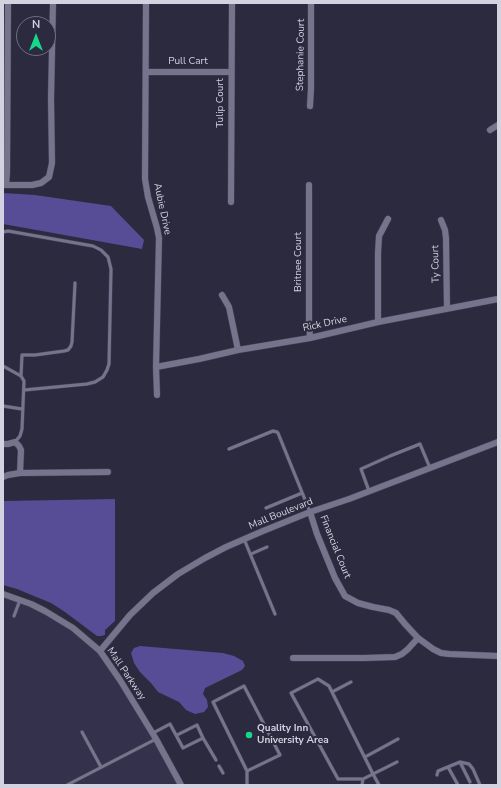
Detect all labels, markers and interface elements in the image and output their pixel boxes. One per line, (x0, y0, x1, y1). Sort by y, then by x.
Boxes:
north arrow (16, 16, 56, 56)
text: N (32, 17, 40, 32)
street label: Stephanie Court (294, 19, 308, 91)
street label: Pull Cart (168, 56, 208, 68)
street label: Tulip Court (215, 78, 227, 128)
street label: Aubie Drive (151, 182, 173, 236)
street label: Britnee Court (293, 232, 305, 292)
street label: Ty Court (430, 245, 442, 283)
street label: Rick Drive (302, 313, 348, 335)
street label: Mall Boulevard (247, 496, 315, 532)
street label: Financial Court (317, 514, 353, 580)
street label: Mall Parkway (104, 645, 148, 703)
place label: Quality Inn University Area (257, 723, 329, 746)
marker: Quality Inn University Area (244, 730, 254, 740)

